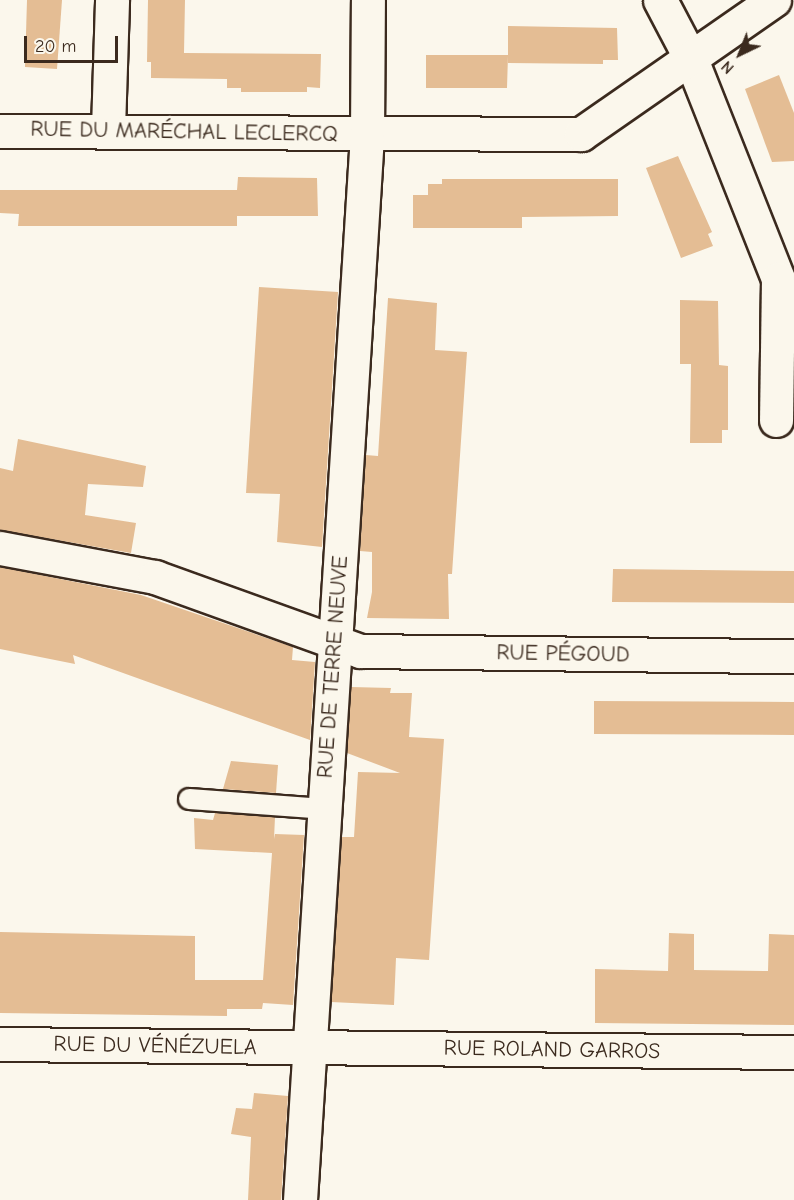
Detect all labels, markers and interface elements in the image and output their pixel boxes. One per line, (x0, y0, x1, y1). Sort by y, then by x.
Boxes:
scale bar (27, 24, 122, 62)
north arrow (710, 24, 770, 84)
text: 20 m (35, 36, 76, 57)
text: N (718, 57, 738, 77)
street label: RUE DU MARÉCHAL LECLERCQ (30, 116, 338, 148)
street label: RUE DE TERRE NEUVE (312, 555, 354, 779)
street label: RUE PÉGOUD (496, 640, 630, 668)
street label: RUE DU VÉNÉZUELA (53, 1031, 257, 1061)
street label: RUE ROLAND GARROS (443, 1035, 661, 1065)

